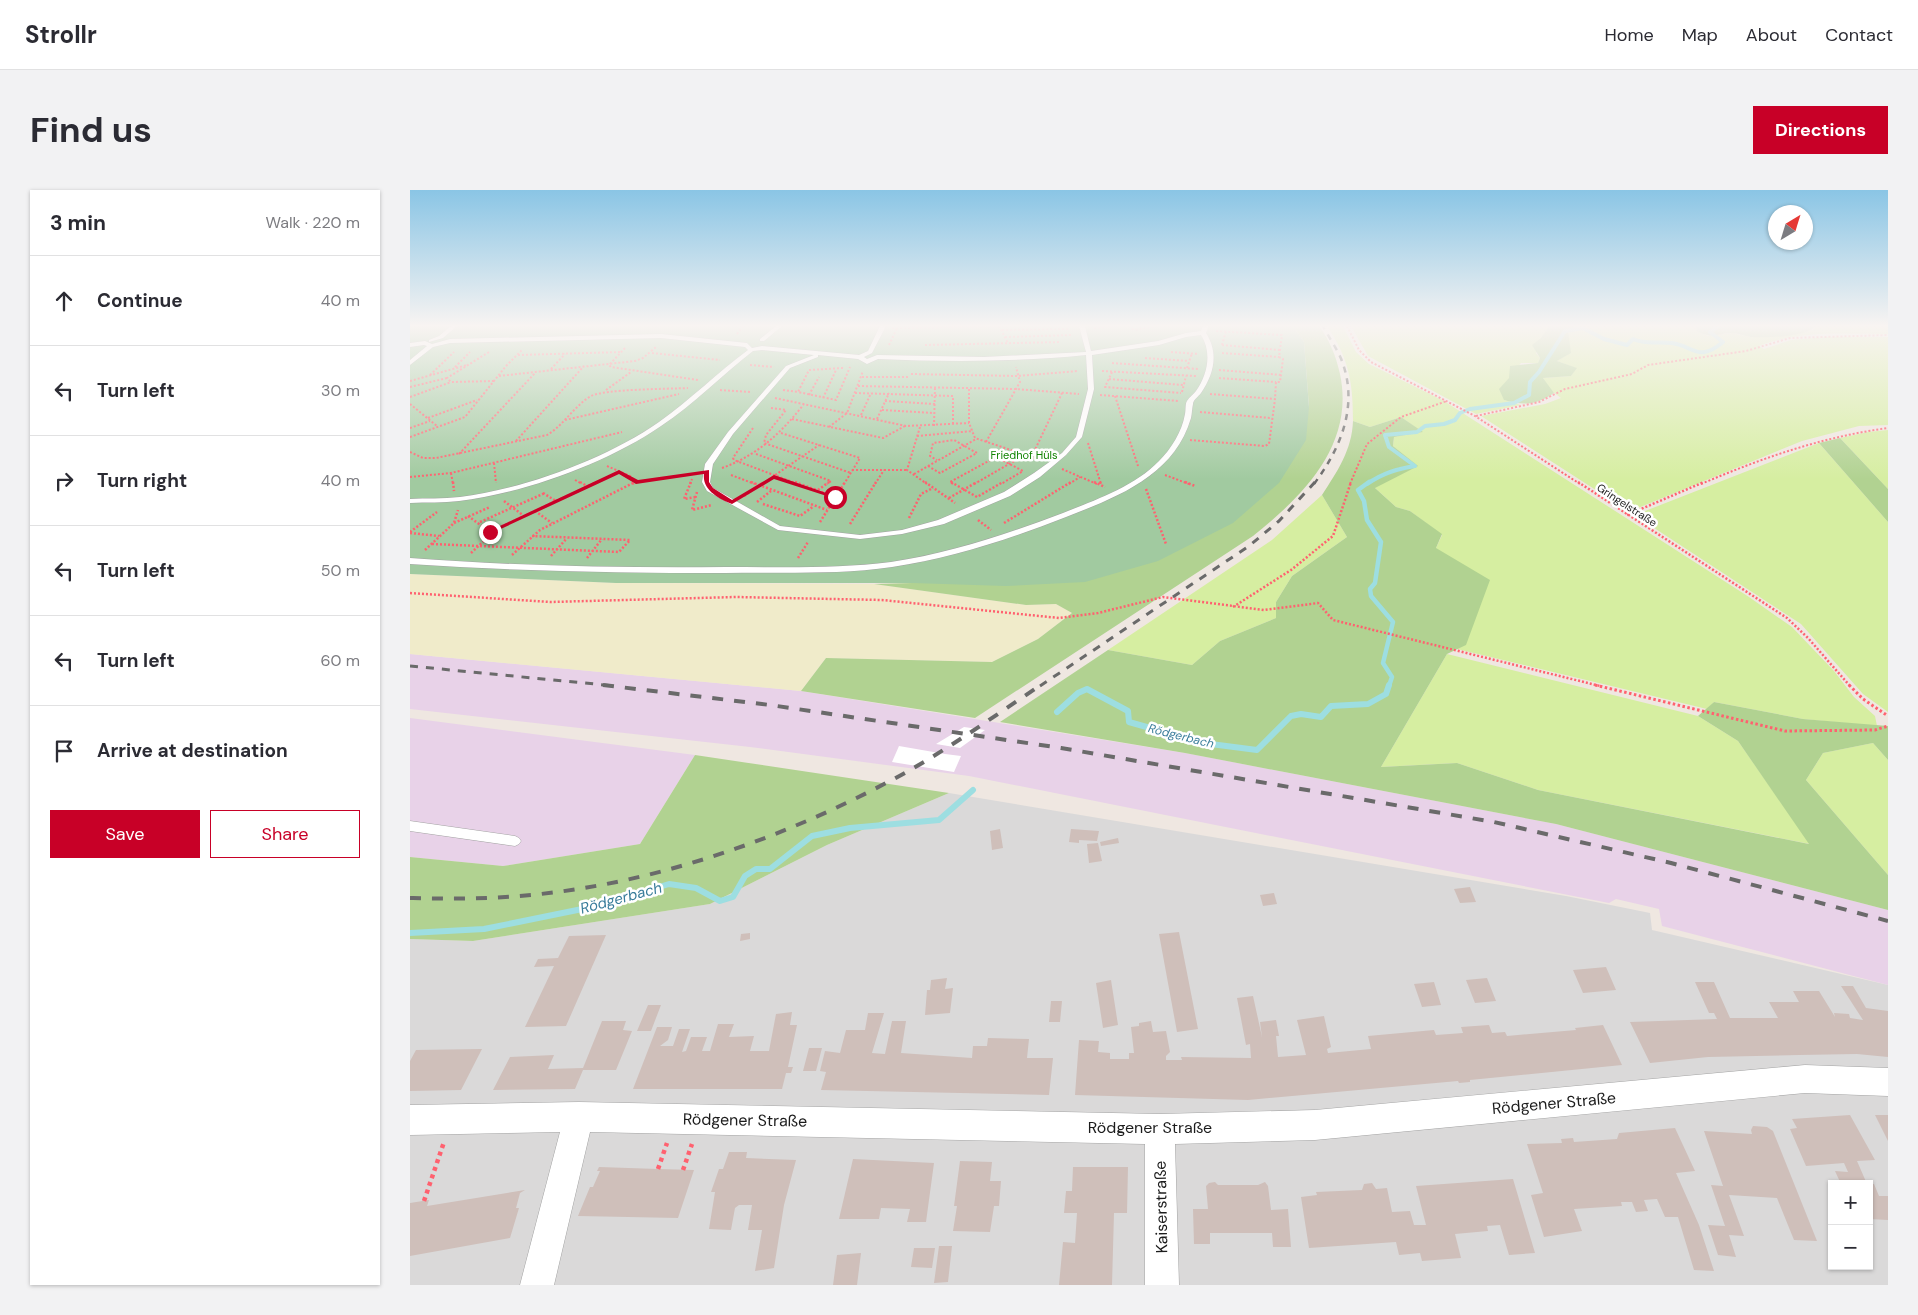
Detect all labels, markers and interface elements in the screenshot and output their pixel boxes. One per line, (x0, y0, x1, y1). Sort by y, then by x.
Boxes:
text: Strollr (25, 19, 97, 50)
text: Home (1604, 23, 1654, 47)
text: Map (1682, 23, 1718, 47)
text: About (1746, 23, 1797, 47)
text: Contact (1825, 23, 1893, 47)
button: Directions (1753, 106, 1888, 154)
text: Find us (30, 107, 152, 153)
north arrow (1768, 205, 1813, 250)
text: 3 min (50, 209, 106, 237)
text: Walk · 220 m (266, 212, 360, 233)
icon: ahead (50, 287, 78, 315)
text: Continue (97, 288, 183, 313)
text: 40 m (321, 290, 360, 311)
icon: left (50, 377, 78, 405)
text: Turn left (97, 378, 175, 403)
text: 30 m (321, 380, 360, 401)
park label: Friedhof Hüls (990, 448, 1058, 462)
icon: right (50, 467, 78, 495)
text: Turn right (97, 468, 187, 493)
text: 40 m (321, 470, 360, 491)
street label: Gringelstraße (1594, 480, 1660, 530)
route start (824, 486, 847, 509)
route end (479, 521, 502, 544)
icon: left (50, 557, 78, 585)
text: Turn left (97, 558, 175, 583)
text: 50 m (321, 560, 360, 581)
icon: left (50, 647, 78, 675)
text: Turn left (97, 648, 175, 673)
text: 60 m (320, 650, 360, 671)
water label: Rödgerbach (1146, 720, 1216, 752)
icon: arrive (50, 737, 78, 765)
text: Arrive at destination (97, 738, 288, 763)
button: Save (50, 810, 200, 858)
button: Share (210, 810, 360, 858)
water label: Rödgerbach (578, 877, 664, 919)
street label: Rödgener Straße (1491, 1087, 1617, 1119)
street label: Rödgener Straße (683, 1108, 807, 1132)
street label: Rödgener Straße (1088, 1117, 1212, 1138)
street label: Kaiserstraße (1150, 1161, 1172, 1253)
map controls (1828, 1180, 1873, 1270)
button: + (1828, 1180, 1873, 1225)
button: − (1828, 1225, 1873, 1270)

